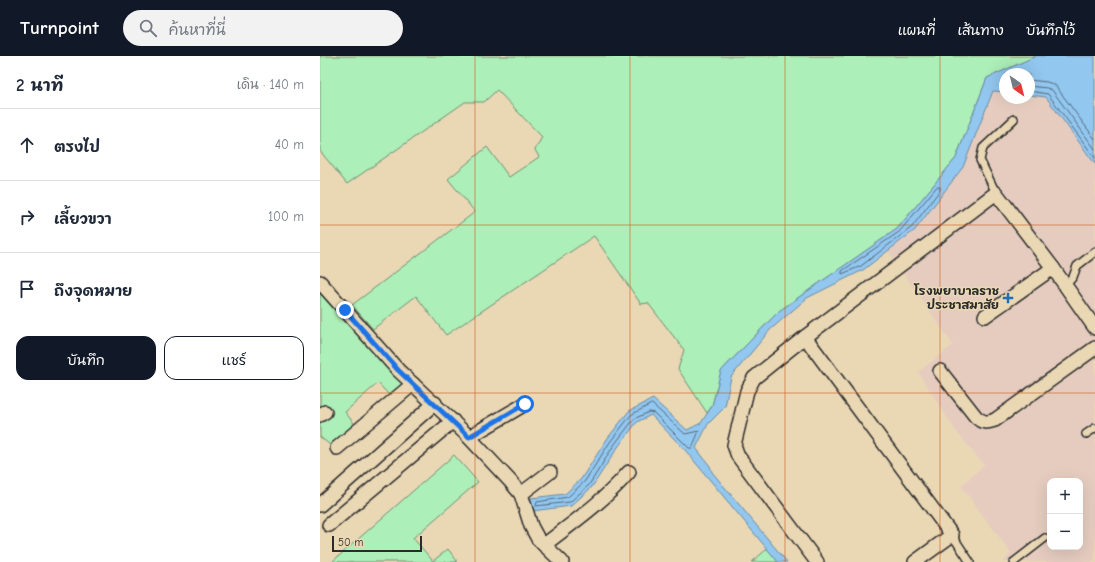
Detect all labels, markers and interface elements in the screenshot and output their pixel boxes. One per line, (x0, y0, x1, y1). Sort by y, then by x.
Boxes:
search box (123, 10, 403, 46)
text: Turnpoint (20, 17, 99, 39)
icon: search (137, 17, 159, 39)
text: ค้นหาที่นี่ (169, 21, 226, 39)
text: แผนที่ (898, 22, 935, 39)
text: เส้นทาง (957, 22, 1004, 39)
text: บันทึกไว้ (1026, 22, 1075, 39)
north arrow (999, 68, 1035, 104)
text: 2 นาที (16, 76, 63, 95)
text: เดิน · 140 m (237, 77, 304, 92)
icon: ahead (16, 134, 38, 156)
text: 40 m (275, 137, 304, 152)
text: ตรงไป (54, 138, 100, 156)
icon: right (16, 206, 38, 228)
text: 100 m (268, 209, 304, 224)
text: เลี้ยวขวา (54, 210, 112, 228)
icon: arrive (16, 278, 38, 300)
text: ถึงจุดหมาย (54, 282, 132, 300)
place label: โรงพยาบาลราช ประชาสมาสัย (913, 283, 999, 312)
marker: โรงพยาบาลราช ประชาสมาสัย (1002, 292, 1014, 304)
route end (336, 301, 354, 319)
button: บันทึก (16, 336, 156, 380)
button: แชร์ (164, 336, 304, 380)
route start (516, 395, 534, 413)
map controls (1047, 478, 1083, 550)
button: + (1047, 478, 1083, 514)
button: − (1047, 514, 1083, 550)
scale bar (332, 534, 422, 553)
text: 50 m (338, 536, 363, 549)

